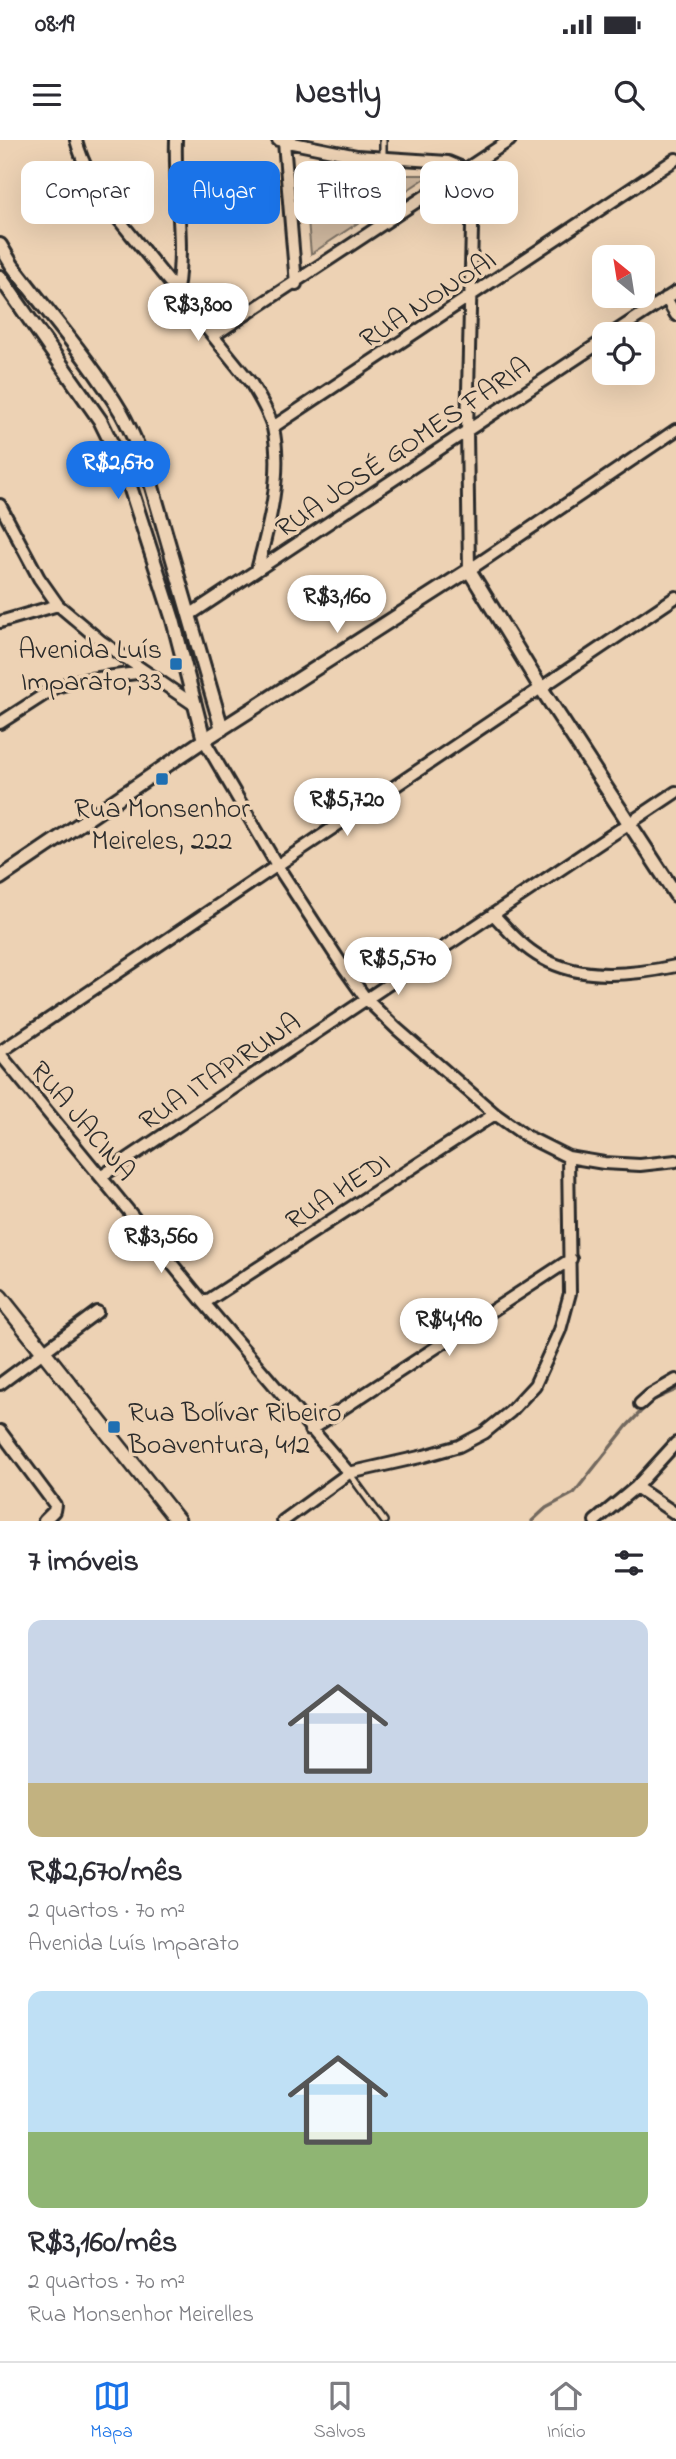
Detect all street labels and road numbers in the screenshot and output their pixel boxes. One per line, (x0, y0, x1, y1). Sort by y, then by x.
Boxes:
street label: RUA NONOAI (352, 241, 505, 361)
street label: RUA JOSÉ GOMES FARIA (268, 348, 540, 550)
street label: RUA ITAPIRUNA (132, 1003, 310, 1142)
street label: RUA JACINA (19, 1053, 144, 1192)
street label: RUA HEDI (278, 1144, 399, 1242)

